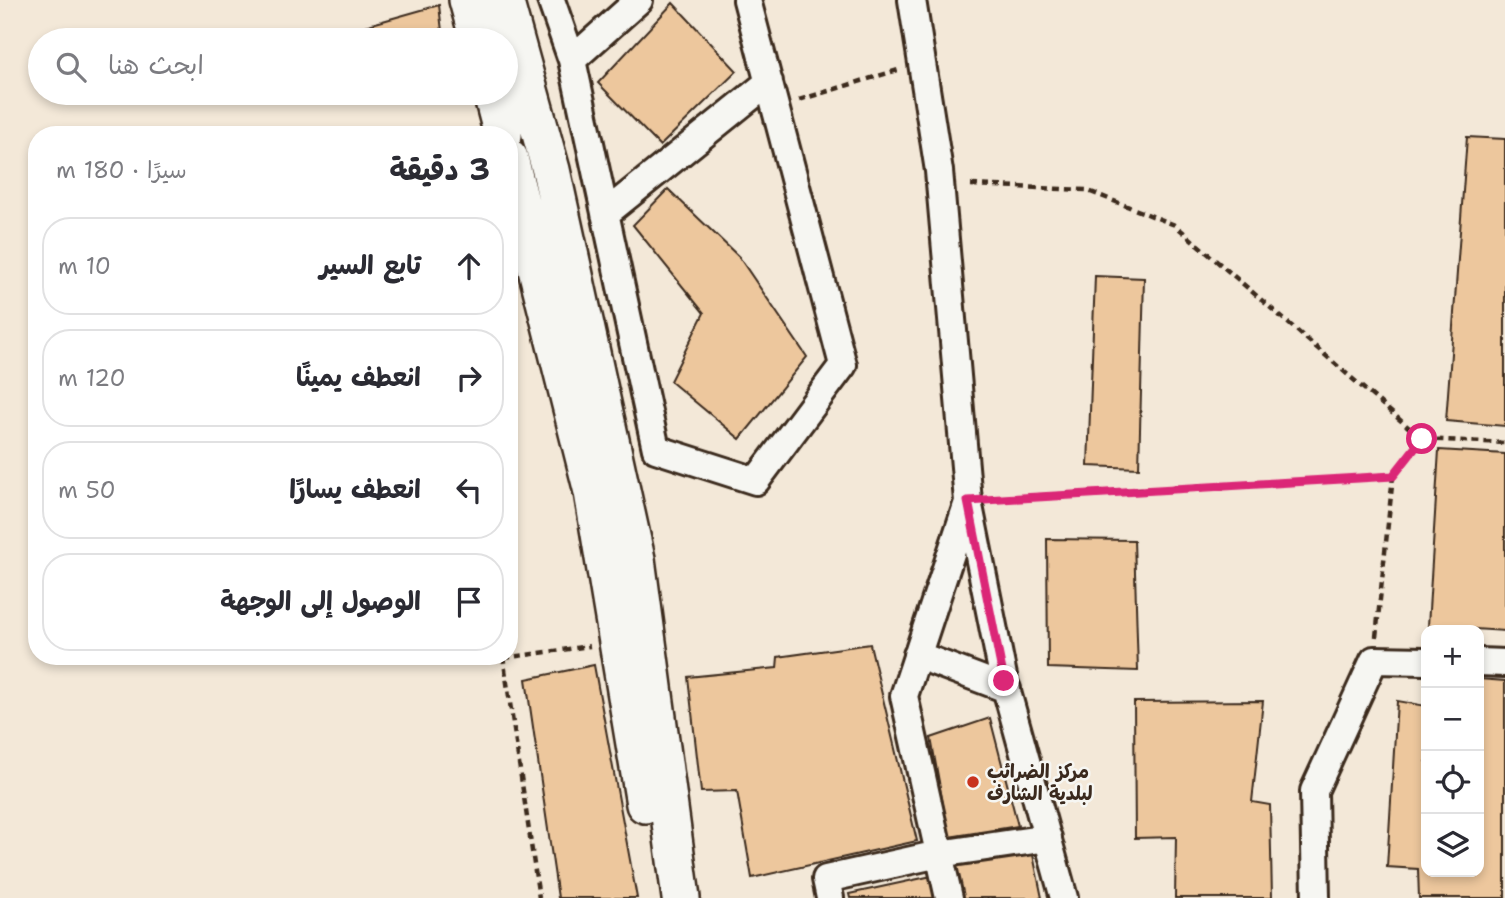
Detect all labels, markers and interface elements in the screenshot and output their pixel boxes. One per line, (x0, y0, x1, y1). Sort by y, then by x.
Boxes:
search box (28, 28, 518, 105)
text: ابحث هنا (108, 47, 204, 82)
icon: search (52, 48, 90, 86)
text: 3 دقيقة (389, 149, 490, 190)
text: سيرًا · 180 m (56, 155, 187, 185)
text: تابع السير (319, 247, 421, 282)
icon: ahead (450, 247, 488, 285)
text: 10 m (58, 251, 111, 281)
text: انعطف يمينًا (296, 359, 421, 394)
icon: right (450, 359, 488, 397)
text: 120 m (58, 363, 126, 393)
route start (1406, 423, 1437, 454)
text: انعطف يسارًا (289, 471, 421, 506)
icon: left (450, 471, 488, 509)
text: 50 m (58, 475, 116, 505)
text: الوصول إلى الوجهة (220, 583, 421, 618)
icon: arrive (450, 583, 488, 621)
map controls (1421, 625, 1484, 877)
button: + (1421, 625, 1484, 688)
route end (988, 665, 1019, 696)
button: − (1421, 688, 1484, 751)
button: locate (1421, 751, 1484, 814)
place label: مركز الضرائب لبلدية الشارف (987, 759, 1093, 806)
marker: مركز الضرائب لبلدية الشارف (965, 774, 981, 790)
button: layers (1421, 814, 1484, 877)

